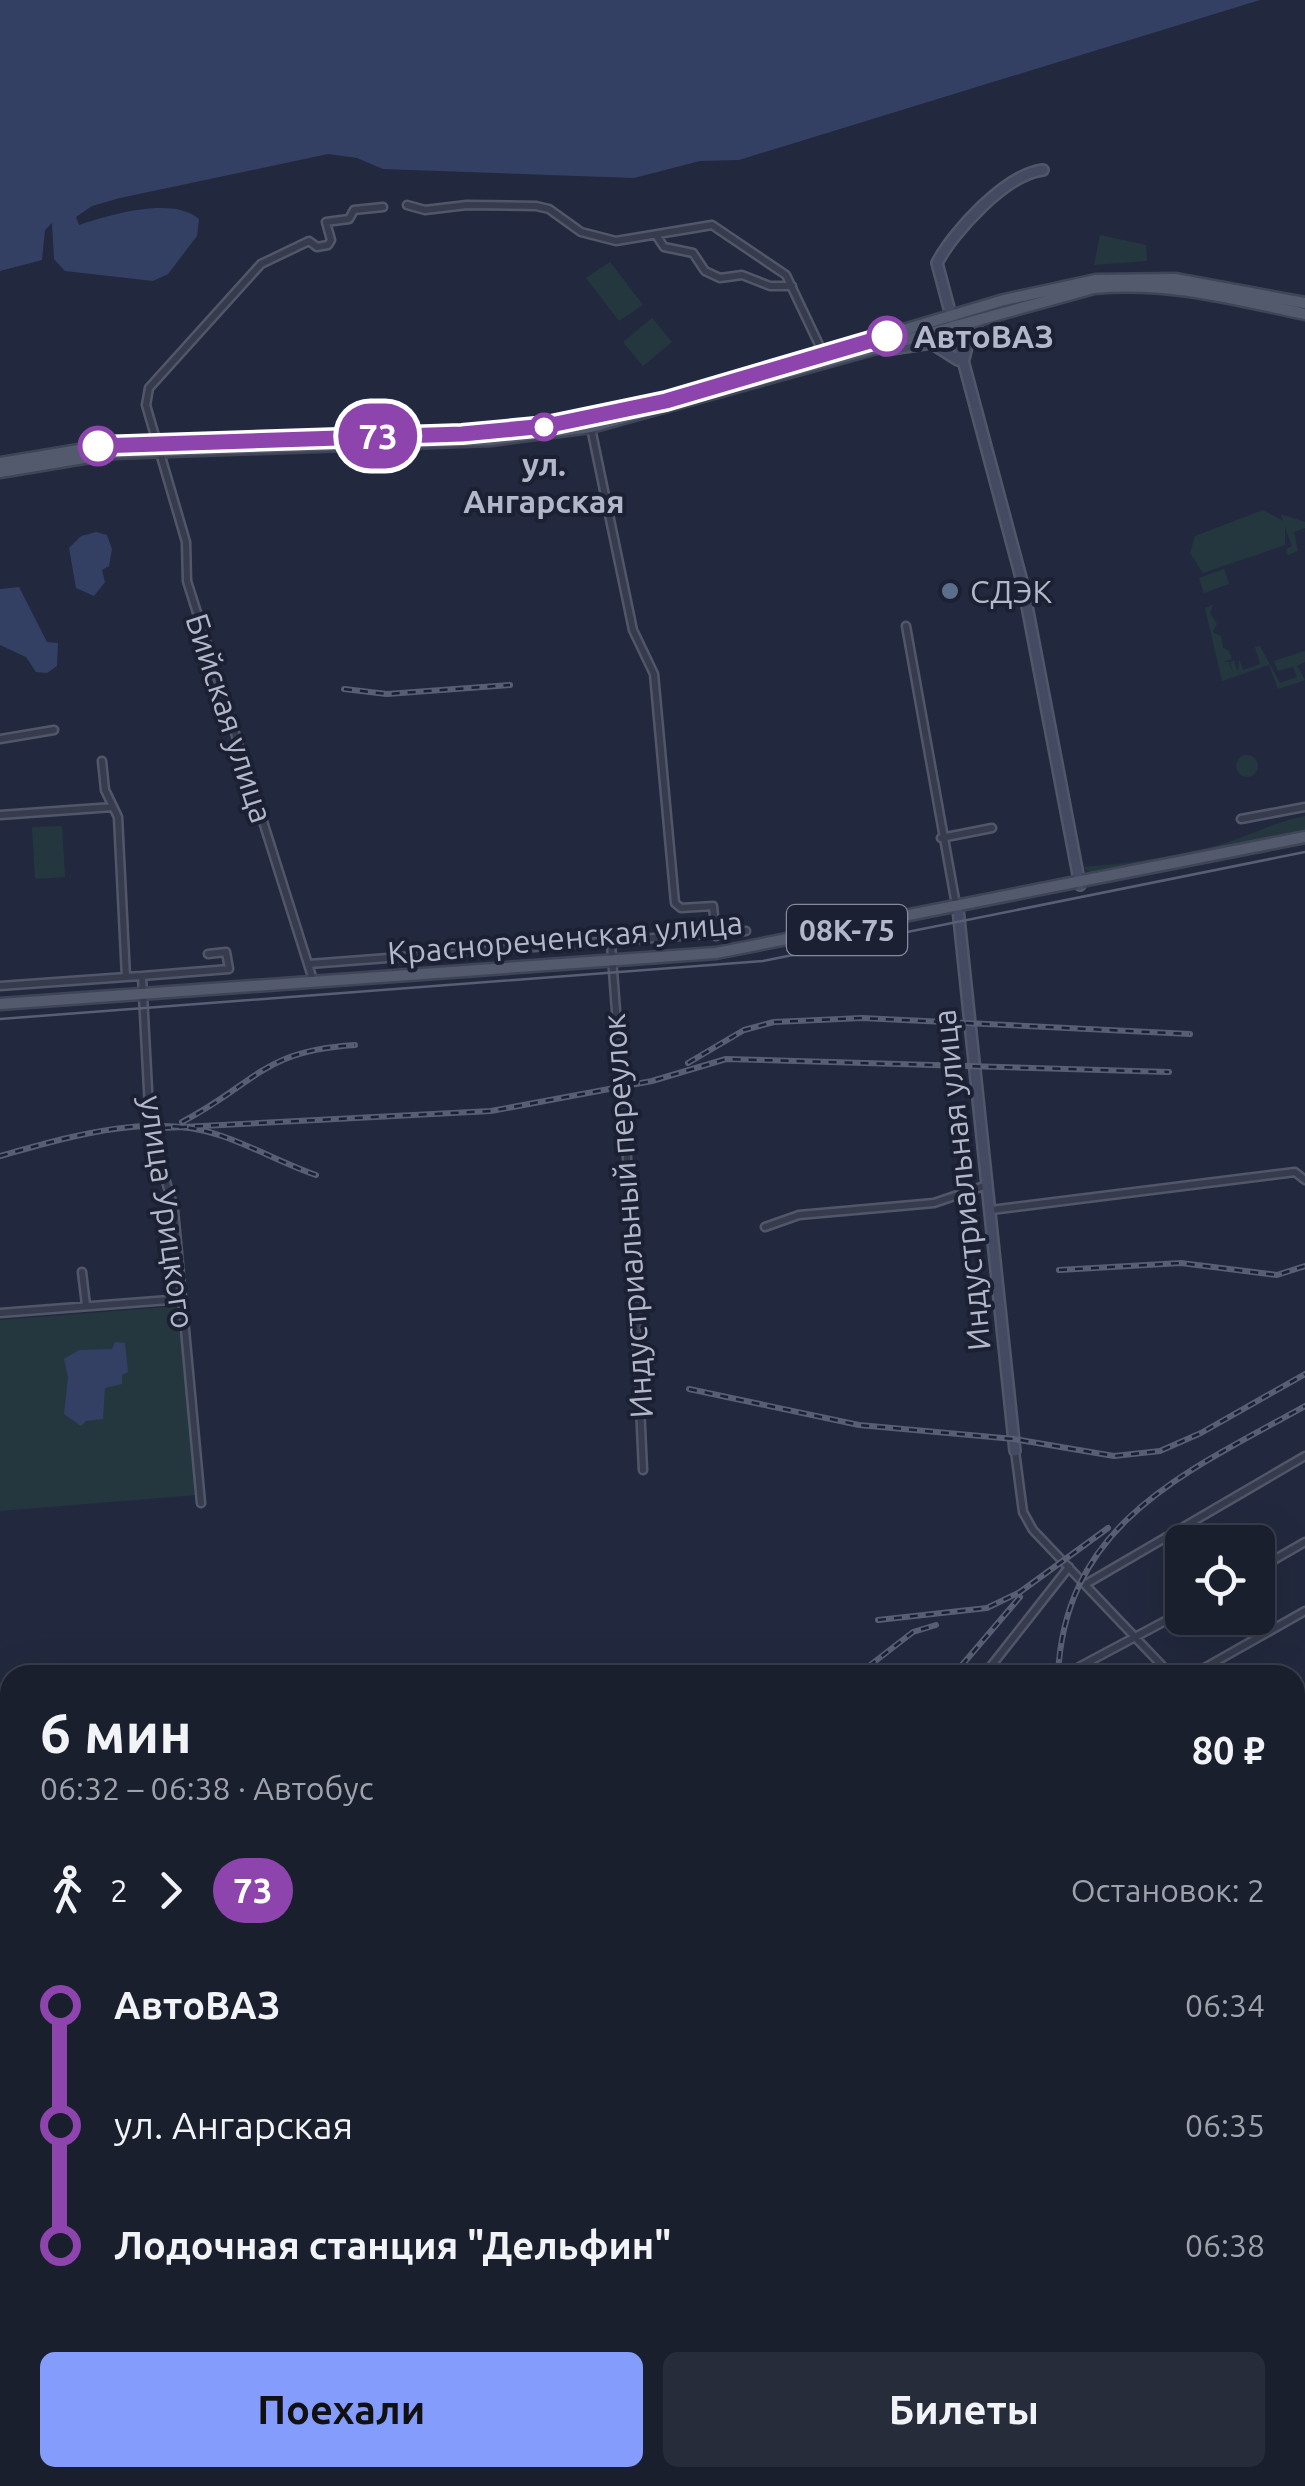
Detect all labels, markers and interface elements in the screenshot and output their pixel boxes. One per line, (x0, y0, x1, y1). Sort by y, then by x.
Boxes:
marker: АвтоВАЗ (868, 317, 906, 355)
place label: АвтоВАЗ (914, 318, 1054, 354)
line badge: 73 (333, 404, 423, 468)
marker: ул. Ангарская (531, 414, 557, 440)
text: 73 (358, 416, 398, 456)
unlabelled marker (79, 427, 117, 465)
place label: ул. Ангарская (463, 446, 625, 519)
place label: СДЭК (970, 573, 1052, 609)
marker: СДЭК (939, 580, 961, 602)
street label: Бийская улица (179, 609, 281, 827)
street label: Краснореченская улица (386, 904, 744, 970)
road number: 08К-75 (787, 905, 907, 955)
street label: Индустриальная улица (925, 1008, 997, 1352)
street label: Индустриальный переулок (595, 1013, 659, 1419)
street label: улица Урицкого (134, 1093, 202, 1331)
map controls (1165, 1525, 1275, 1635)
button: locate (1165, 1525, 1275, 1635)
text: 6 мин (40, 1702, 192, 1763)
text: 80 ₽ (1192, 1729, 1265, 1771)
text: 06:32 – 06:38 · Автобус (40, 1770, 374, 1806)
icon: walk (40, 1863, 95, 1918)
icon: forward (143, 1863, 198, 1918)
text: 73 (233, 1870, 273, 1910)
text: 2 (110, 1872, 128, 1908)
text: Остановок: 2 (1071, 1872, 1265, 1908)
text: АвтоВАЗ (114, 1984, 280, 2026)
text: 06:34 (1185, 1987, 1265, 2023)
text: ул. Ангарская (114, 2104, 353, 2146)
text: 06:35 (1185, 2107, 1265, 2143)
text: Лодочная станция "Дельфин" (114, 2224, 671, 2266)
text: 06:38 (1185, 2227, 1265, 2263)
button: Поехали (40, 2352, 643, 2467)
button: Билеты (663, 2352, 1265, 2467)

